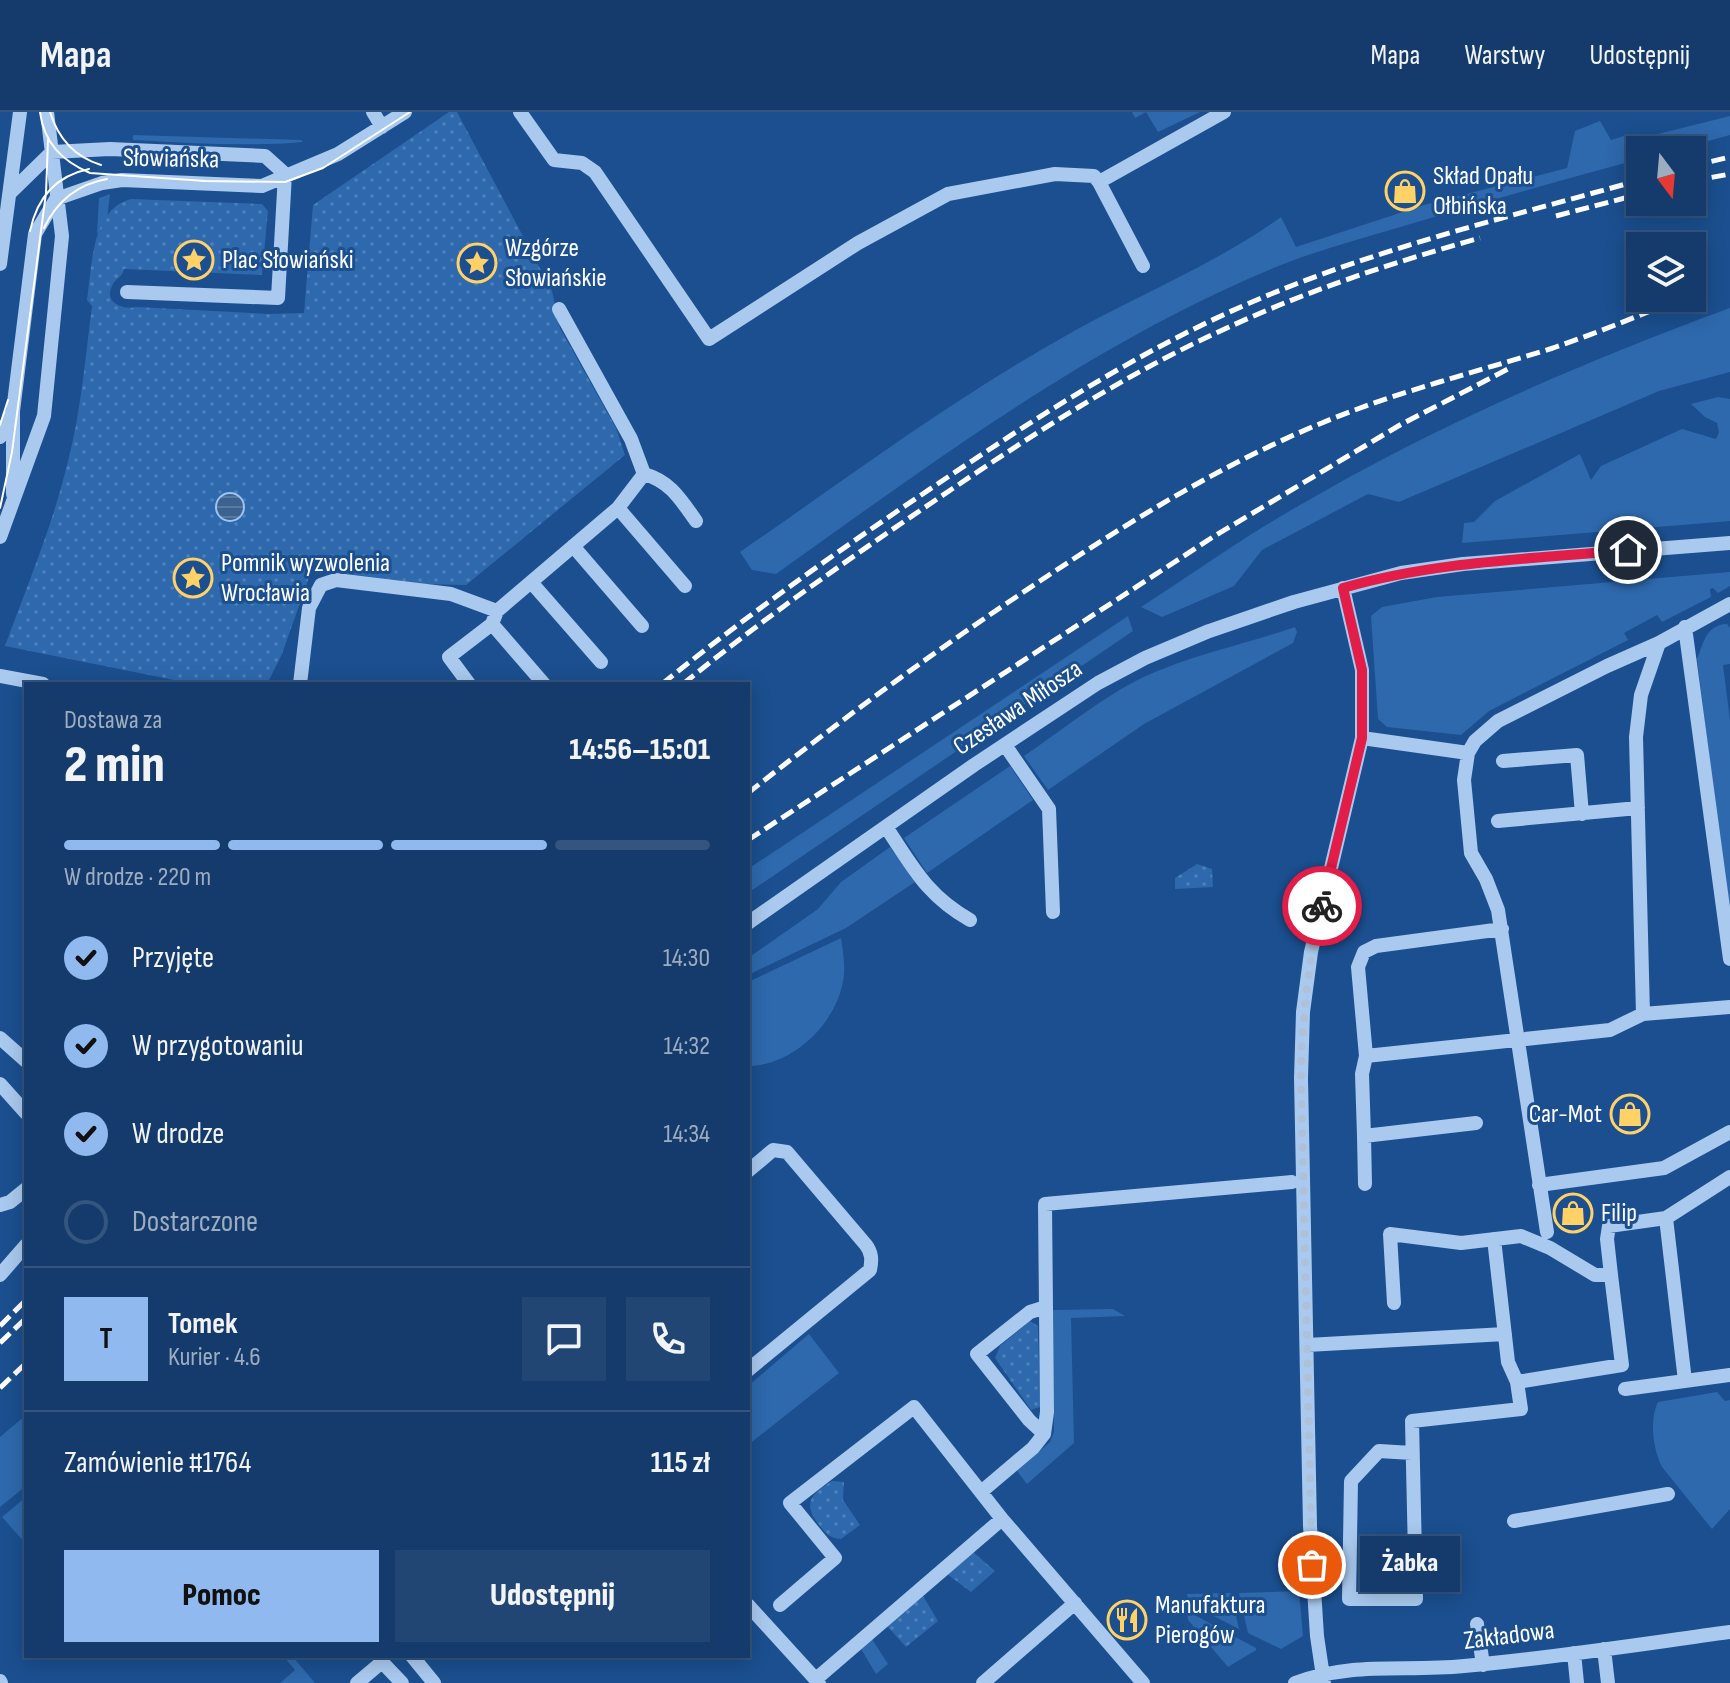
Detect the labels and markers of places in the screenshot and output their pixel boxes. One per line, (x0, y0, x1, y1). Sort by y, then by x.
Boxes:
place label: Skład Opału Ołbińska (1433, 161, 1533, 222)
shop icon: Skład Opału Ołbińska (1384, 170, 1426, 212)
place label: Wzgórze Słowiańskie (505, 233, 607, 294)
place icon: Plac Słowiański (173, 239, 215, 281)
place icon: Wzgórze Słowiańskie (456, 242, 498, 284)
place label: Plac Słowiański (222, 245, 354, 276)
pin (1594, 516, 1662, 584)
place label: Pomnik wyzwolenia Wrocławia (221, 548, 390, 609)
place icon: Pomnik wyzwolenia Wrocławia (172, 557, 214, 599)
shop icon: Car-Mot (1609, 1093, 1651, 1135)
place label: Car-Mot (1529, 1099, 1602, 1130)
shop icon: Filip (1552, 1192, 1594, 1234)
place label: Filip (1601, 1198, 1637, 1229)
pin (1278, 1531, 1346, 1599)
callout: Żabka (1360, 1537, 1460, 1593)
place label: Manufaktura Pierogów (1155, 1590, 1266, 1651)
restaurant icon: Manufaktura Pierogów (1106, 1599, 1148, 1641)

